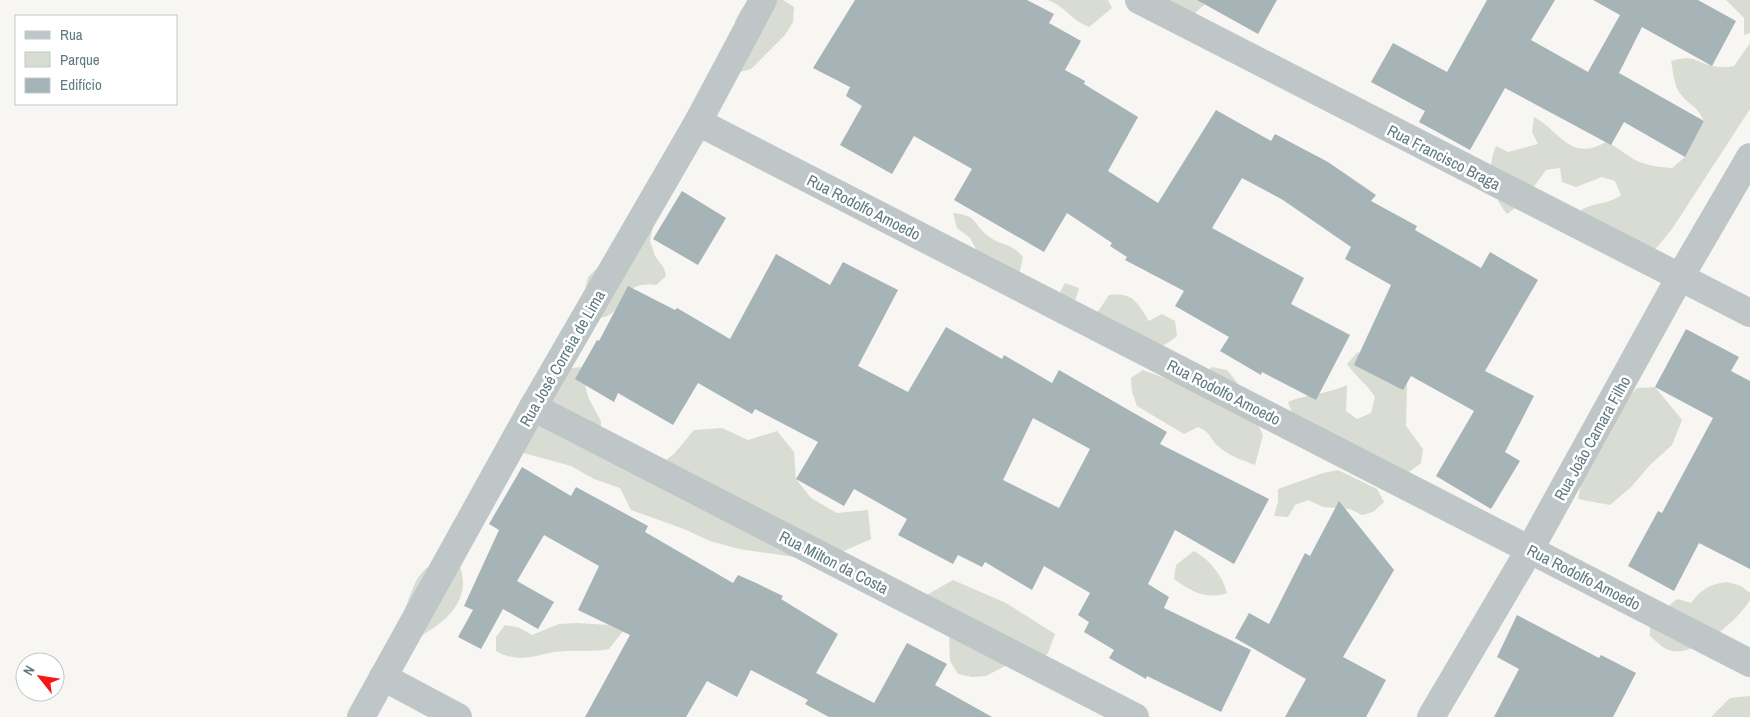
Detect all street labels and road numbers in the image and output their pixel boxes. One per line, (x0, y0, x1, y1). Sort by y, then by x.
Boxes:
street label: Rua Francisco Braga (1384, 119, 1505, 195)
street label: Rua Rodolfo Amoedo (803, 169, 925, 245)
street label: Rua José Correia de Lima (514, 285, 610, 430)
street label: Rua Rodolfo Amoedo (1163, 354, 1285, 430)
street label: Rua João Camara Filho (1549, 372, 1635, 504)
street label: Rua Milton da Costa (776, 525, 893, 599)
street label: Rua Rodolfo Amoedo (1523, 539, 1645, 615)

